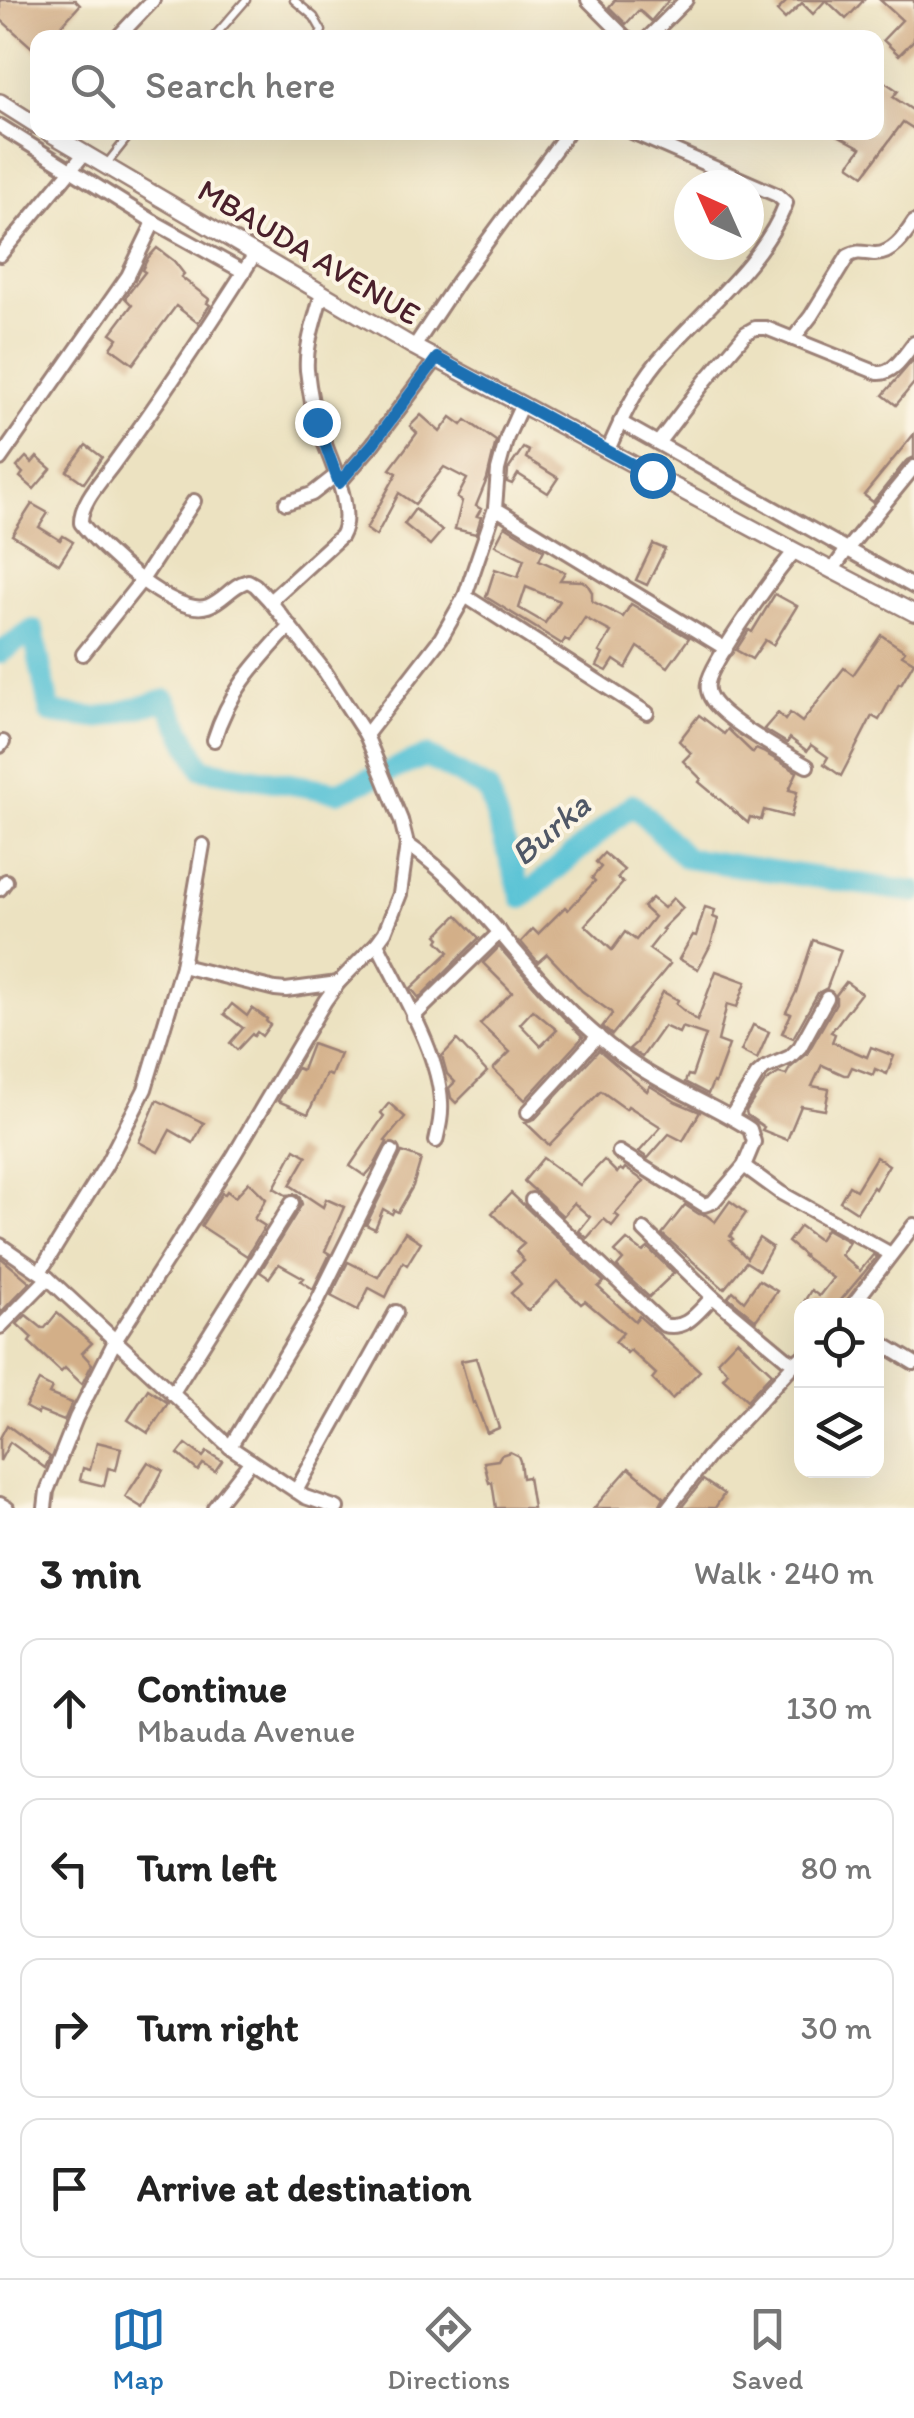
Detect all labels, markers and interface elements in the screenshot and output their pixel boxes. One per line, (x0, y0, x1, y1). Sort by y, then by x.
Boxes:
search box (30, 30, 884, 140)
icon: search (65, 58, 120, 113)
text: Search here (145, 62, 336, 108)
north arrow (674, 170, 764, 260)
street label: MBAUDA AVENUE (191, 171, 427, 333)
route end (295, 400, 341, 446)
route start (630, 453, 676, 499)
water label: Burka (502, 783, 599, 874)
map controls (794, 1298, 884, 1478)
button: locate (794, 1298, 884, 1388)
button: layers (794, 1388, 884, 1478)
text: 3 min (40, 1548, 141, 1599)
text: Walk · 240 m (694, 1554, 874, 1592)
text: Continue (137, 1666, 287, 1712)
icon: ahead (42, 1681, 97, 1736)
text: 130 m (786, 1689, 872, 1727)
text: Mbauda Avenue (137, 1712, 355, 1750)
icon: left (42, 1841, 97, 1896)
text: Turn left (137, 1845, 277, 1891)
text: 80 m (801, 1849, 872, 1887)
icon: right (42, 2001, 97, 2056)
text: Turn right (137, 2005, 299, 2051)
text: 30 m (801, 2009, 872, 2047)
icon: arrive (42, 2161, 97, 2216)
text: Arrive at destination (137, 2165, 472, 2211)
tab: Map (111, 2302, 166, 2396)
tab: Directions (387, 2302, 510, 2396)
tab: Saved (732, 2302, 803, 2396)

